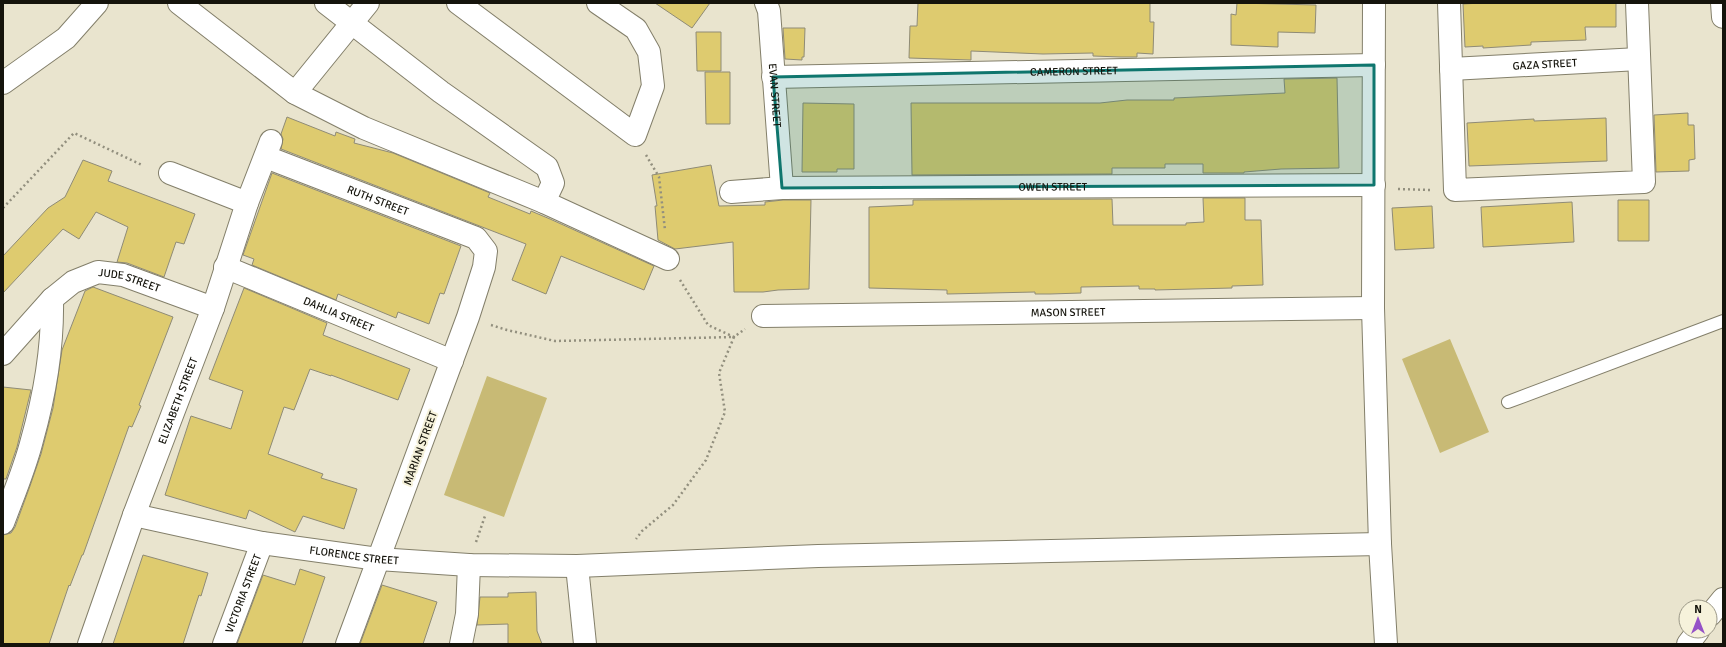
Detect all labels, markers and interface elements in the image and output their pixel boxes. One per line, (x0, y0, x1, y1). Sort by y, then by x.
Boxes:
street label: GAZA STREET (1512, 56, 1578, 73)
street label: EVAN STREET (766, 63, 784, 128)
street label: CAMERON STREET (1030, 64, 1119, 79)
street label: OWEN STREET (1019, 180, 1088, 194)
street label: RUTH STREET (345, 183, 411, 219)
street label: JUDE STREET (98, 266, 162, 295)
street label: DAHLIA STREET (301, 294, 376, 335)
street label: MASON STREET (1031, 306, 1106, 319)
street label: ELIZABETH STREET (156, 355, 201, 446)
street label: MARIAN STREET (401, 409, 440, 487)
street label: FLORENCE STREET (309, 544, 400, 567)
street label: VICTORIA STREET (223, 552, 264, 635)
north arrow (1678, 599, 1718, 639)
text: N (1694, 603, 1702, 616)

